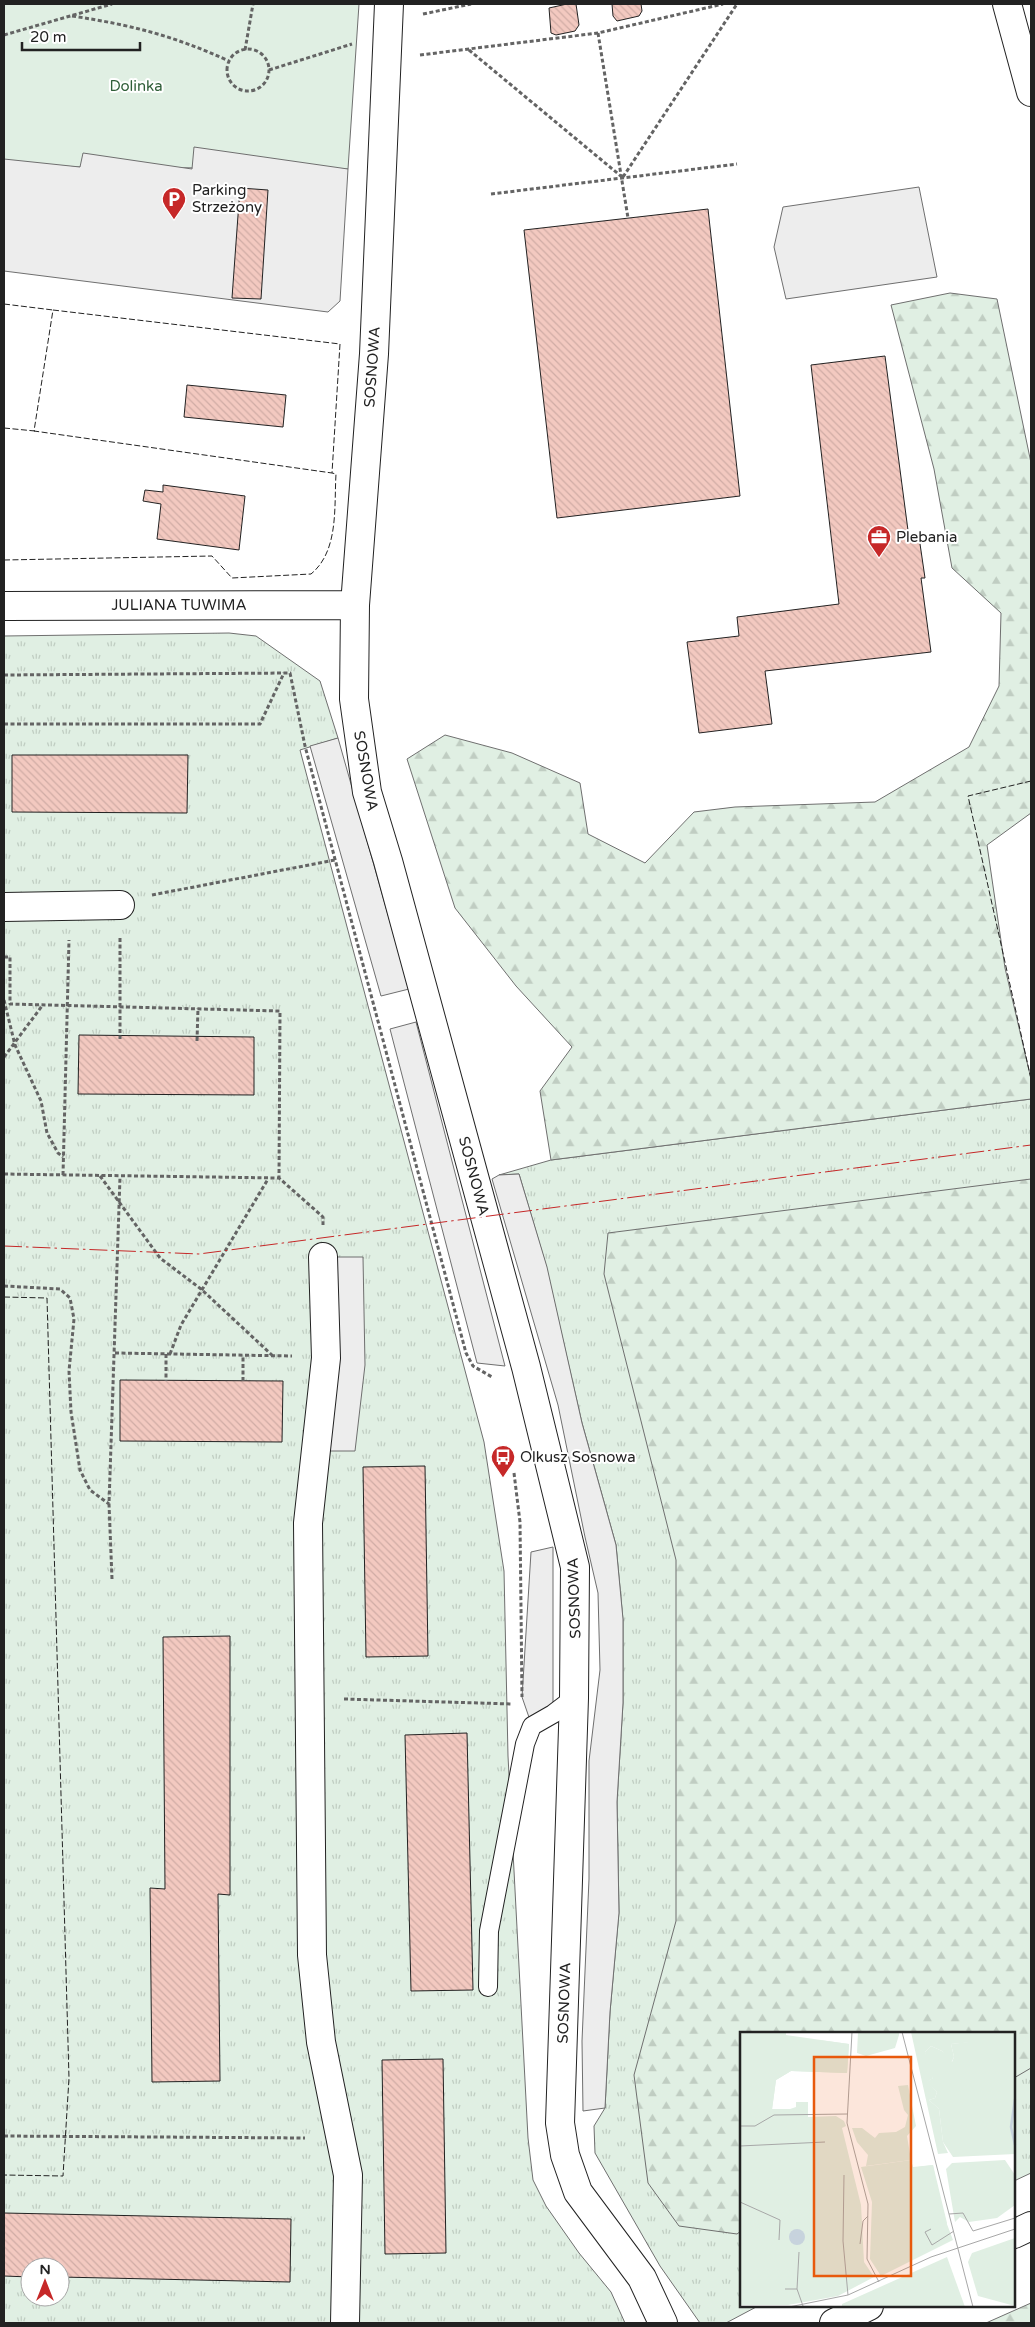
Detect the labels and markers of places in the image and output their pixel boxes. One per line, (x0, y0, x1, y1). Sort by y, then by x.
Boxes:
place label: Parking Strzeżony (192, 181, 262, 216)
parking icon: Parking Strzeżony (161, 186, 187, 220)
office icon: Plebania (866, 524, 892, 558)
place label: Plebania (896, 528, 957, 546)
bus stop icon: Olkusz Sosnowa (490, 1444, 516, 1478)
place label: Olkusz Sosnowa (520, 1448, 636, 1466)

